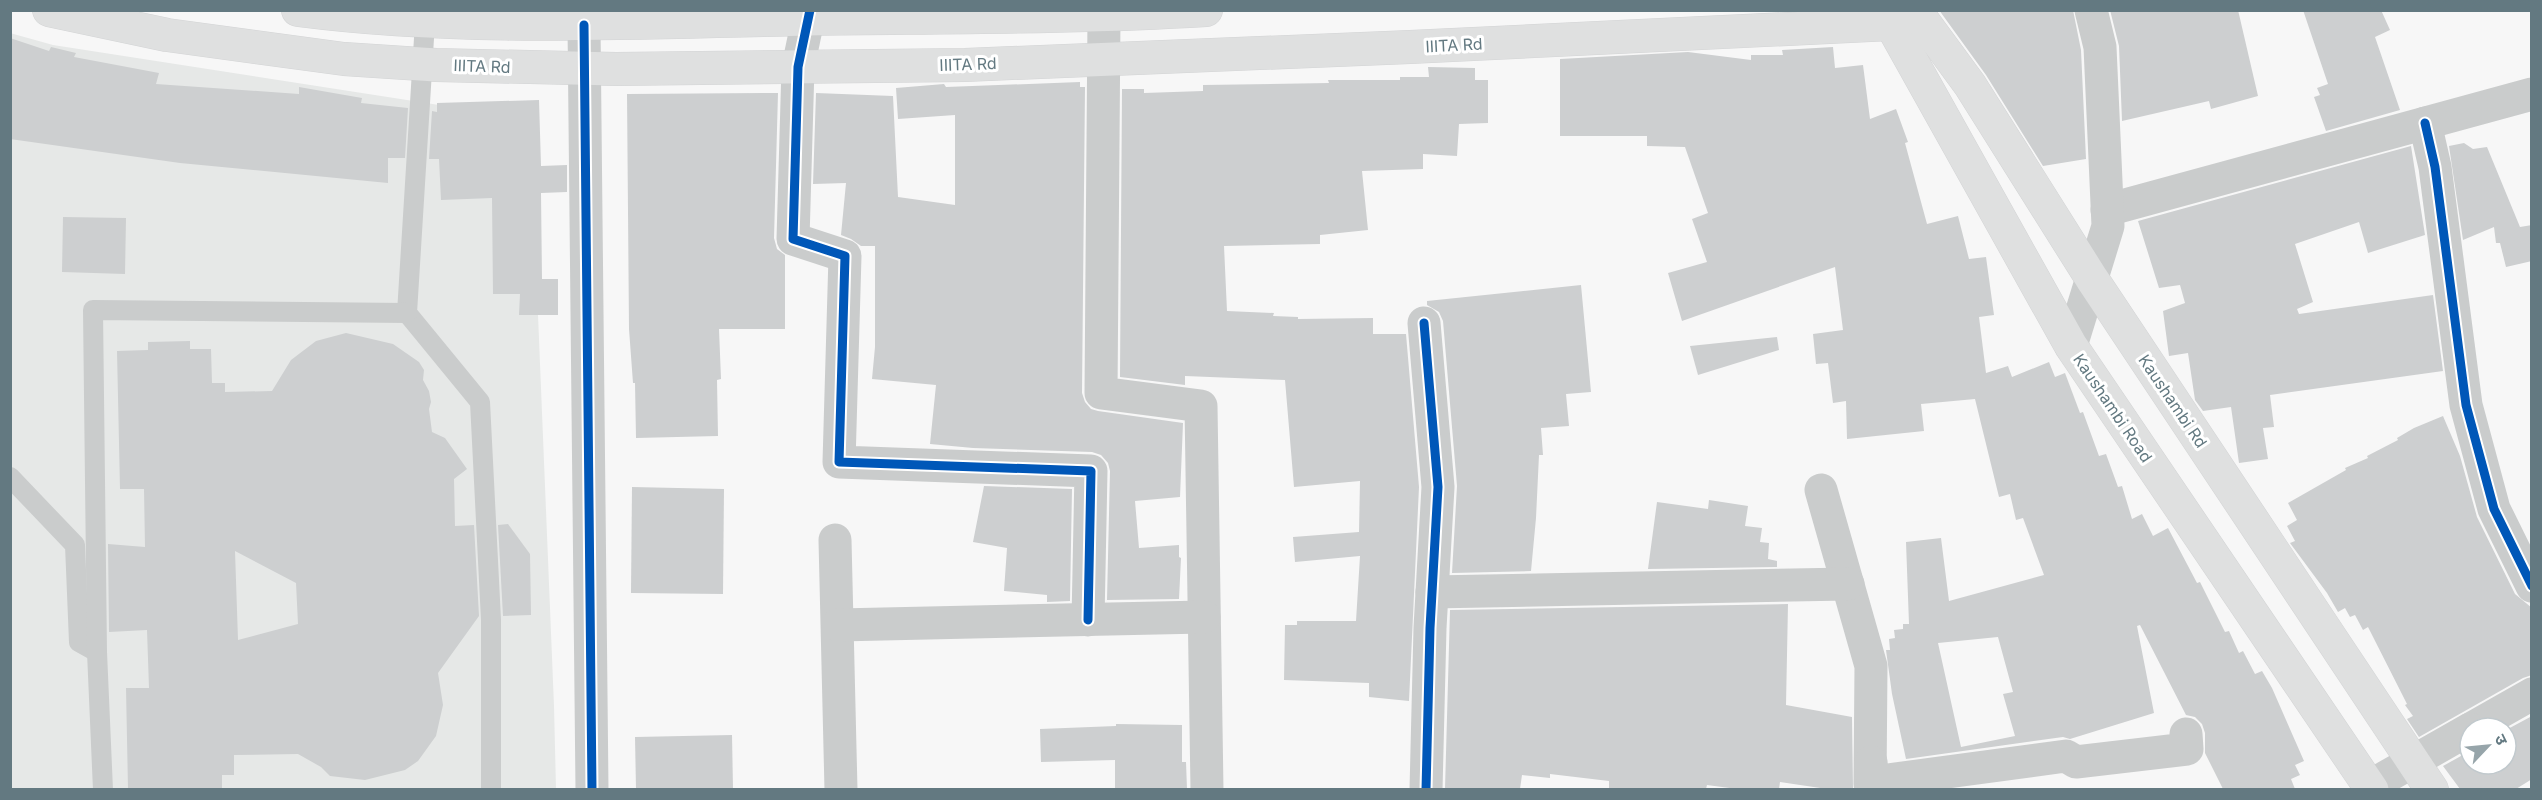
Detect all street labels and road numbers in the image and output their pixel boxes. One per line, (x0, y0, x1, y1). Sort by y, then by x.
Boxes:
street label: IIITA Rd (1425, 34, 1483, 56)
street label: IIITA Rd (939, 53, 997, 75)
street label: IIITA Rd (453, 55, 511, 77)
street label: Kaushambi Road (2069, 350, 2157, 466)
street label: Kaushambi Rd (2134, 351, 2212, 451)

